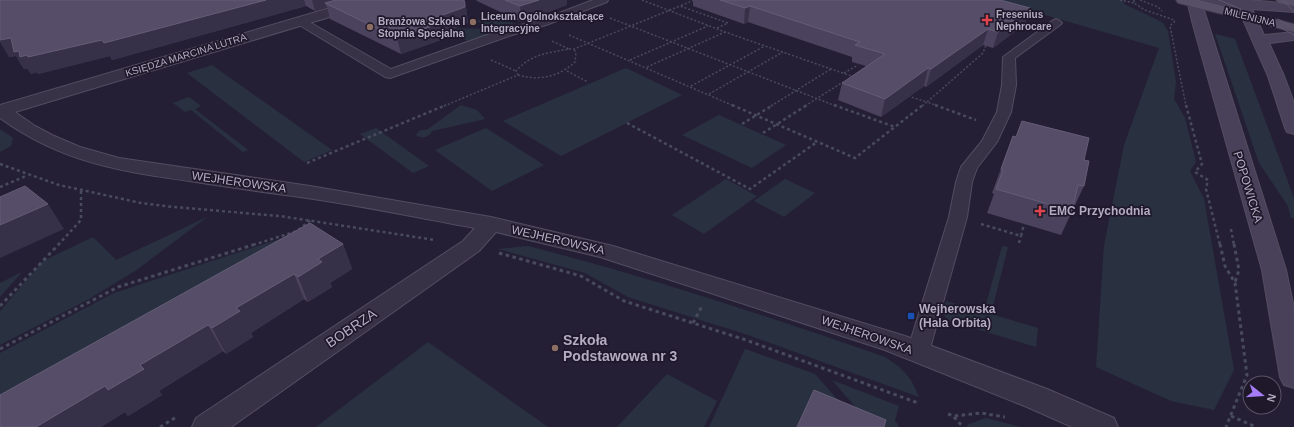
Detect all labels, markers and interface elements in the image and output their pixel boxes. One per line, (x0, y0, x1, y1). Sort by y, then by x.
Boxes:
street label: MILENIJNA (1223, 5, 1277, 29)
place label: Fresenius Nephrocare (996, 9, 1052, 32)
place label: Liceum Ogólnokształcące Integracyjne (481, 11, 604, 34)
marker: Fresenius Nephrocare (981, 14, 993, 26)
place label: Branżowa Szkoła I Stopnia Specjalna (378, 16, 465, 39)
marker: Liceum Ogólnokształcące Integracyjne (468, 17, 478, 27)
marker: Branżowa Szkoła I Stopnia Specjalna (365, 22, 375, 32)
street label: KSIĘDZA MARCINA LUTRA (124, 31, 248, 79)
street label: POPOWICKA (1230, 150, 1266, 224)
street label: WEJHEROWSKA (191, 168, 287, 196)
place label: EMC Przychodnia (1049, 204, 1151, 218)
marker: EMC Przychodnia (1034, 205, 1046, 217)
street label: WEJHEROWSKA (510, 222, 606, 258)
place label: Wejherowska (Hala Orbita) (919, 302, 996, 330)
street label: BOBRZA (323, 305, 380, 351)
marker: Wejherowska (Hala Orbita) (906, 311, 916, 321)
street label: WEJHEROWSKA (820, 313, 914, 357)
place label: Szkoła Podstawowa nr 3 (563, 332, 678, 364)
marker: Szkoła Podstawowa nr 3 (550, 343, 560, 353)
north arrow (1242, 375, 1282, 415)
text: N (1265, 392, 1278, 404)

